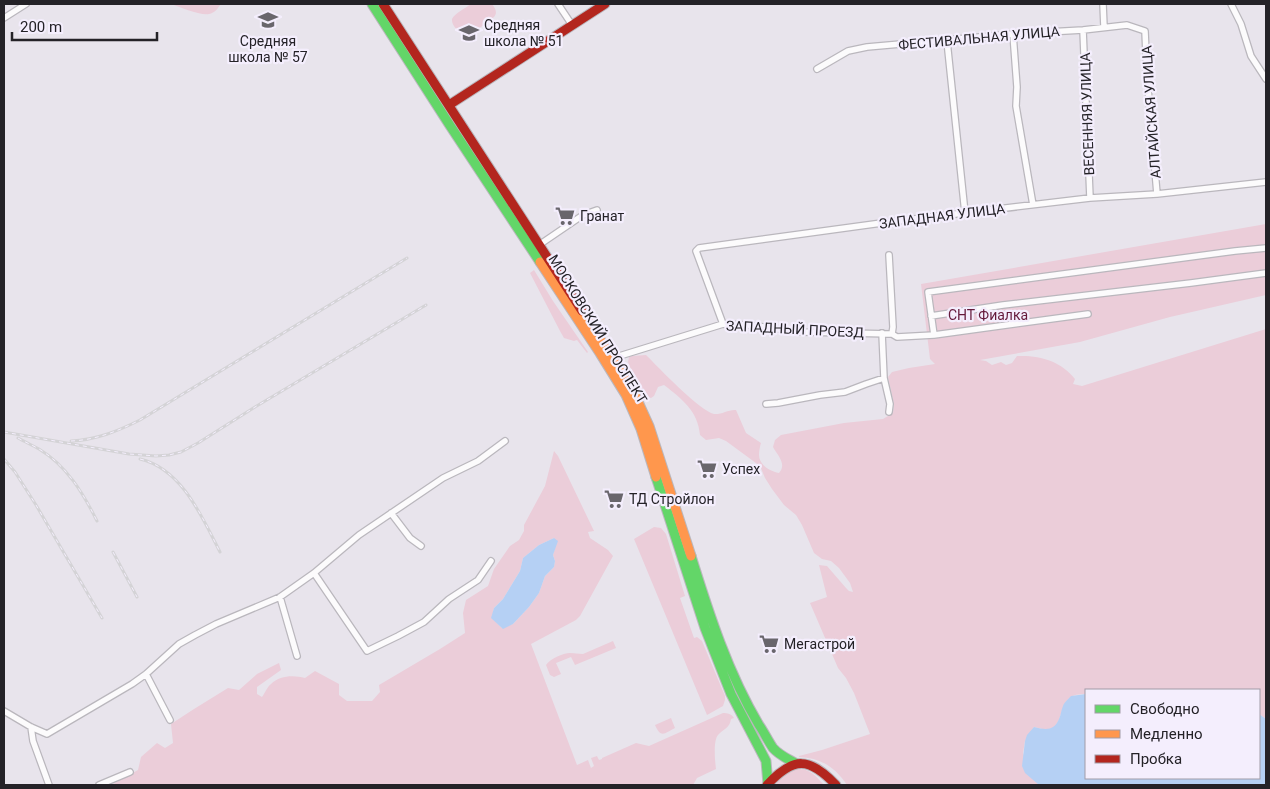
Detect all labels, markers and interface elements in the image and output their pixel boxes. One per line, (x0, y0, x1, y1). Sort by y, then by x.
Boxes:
school or university icon: Средняя школа № 57 (257, 9, 279, 31)
scale bar (12, 10, 158, 42)
place label: Средняя школа № 51 (484, 17, 563, 49)
text: 200 m (20, 18, 62, 36)
school or university icon: Средняя школа № 51 (458, 22, 480, 44)
street label: ФЕСТИВАЛЬНАЯ УЛИЦА (898, 23, 1060, 53)
place label: Средняя школа № 57 (228, 33, 308, 65)
street label: АЛТАЙСКАЯ УЛИЦА (1138, 45, 1164, 179)
street label: ВЕСЕННЯЯ УЛИЦА (1077, 52, 1097, 176)
street label: ЗАПАДНАЯ УЛИЦА (878, 200, 1006, 232)
supermarket icon: Гранат (554, 205, 576, 227)
place label: Гранат (580, 208, 624, 224)
street label: МОСКОВСКИЙ ПРОСПЕКТ (546, 252, 651, 407)
park label: СНТ Фиалка (948, 307, 1028, 323)
street label: ЗАПАДНЫЙ ПРОЕЗД (726, 317, 865, 341)
supermarket icon: Успех (696, 458, 718, 480)
place label: Успех (722, 461, 760, 477)
supermarket icon: ТД Стройлон (603, 488, 625, 510)
place label: ТД Стройлон (629, 491, 715, 507)
supermarket icon: Мегастрой (758, 633, 780, 655)
place label: Мегастрой (784, 636, 855, 652)
legend (1085, 689, 1260, 779)
text: Свободно (1130, 700, 1199, 718)
text: Медленно (1130, 725, 1203, 743)
text: Пробка (1130, 750, 1182, 768)

